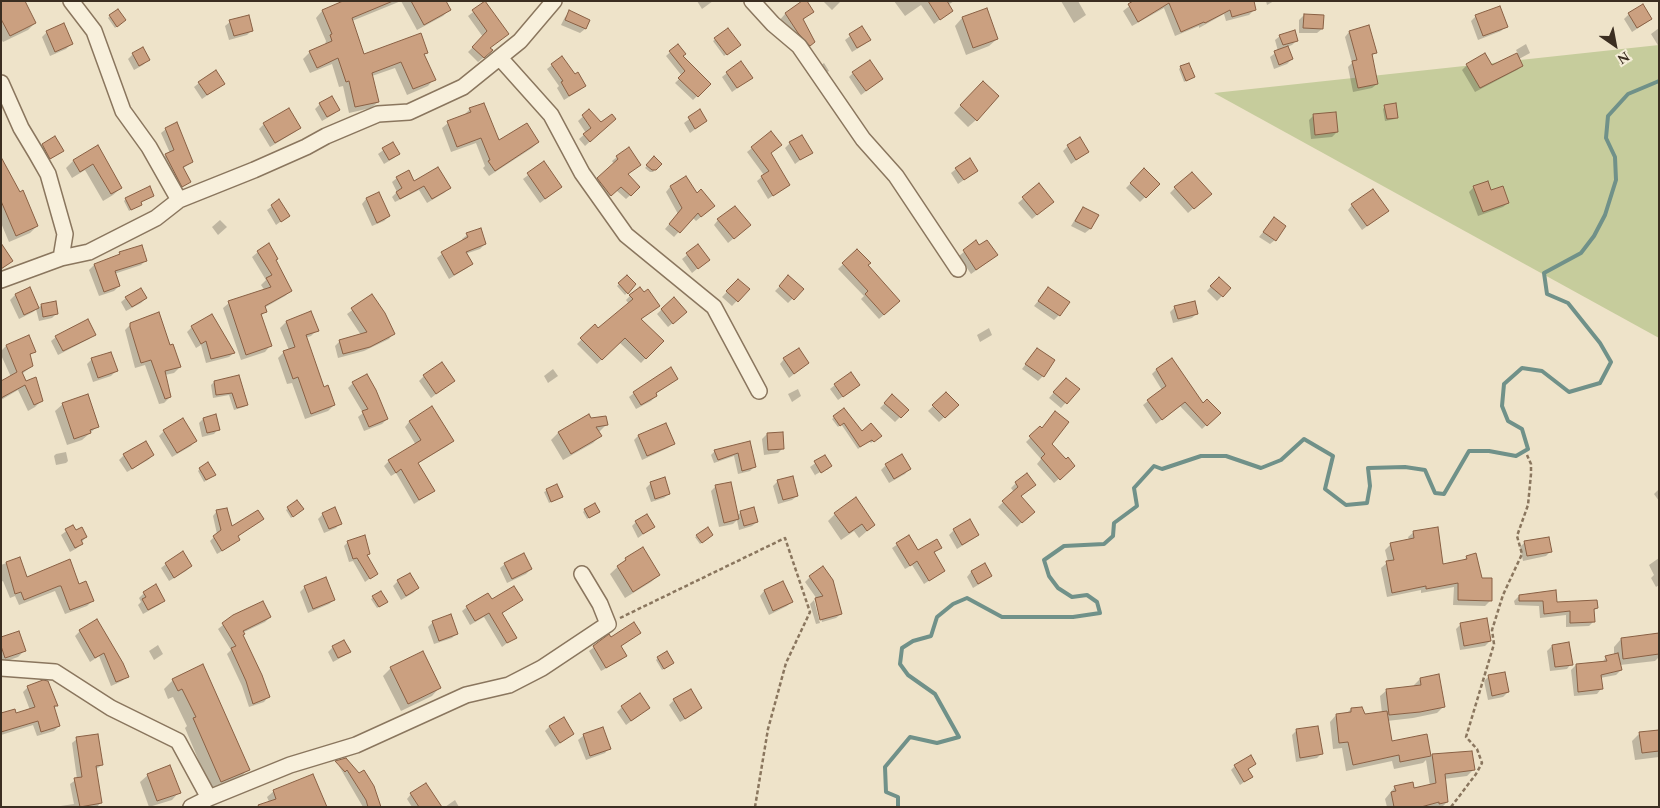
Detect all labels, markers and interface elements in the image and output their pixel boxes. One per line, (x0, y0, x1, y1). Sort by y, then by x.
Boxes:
north arrow (1590, 20, 1640, 70)
text: N (1613, 46, 1634, 70)

